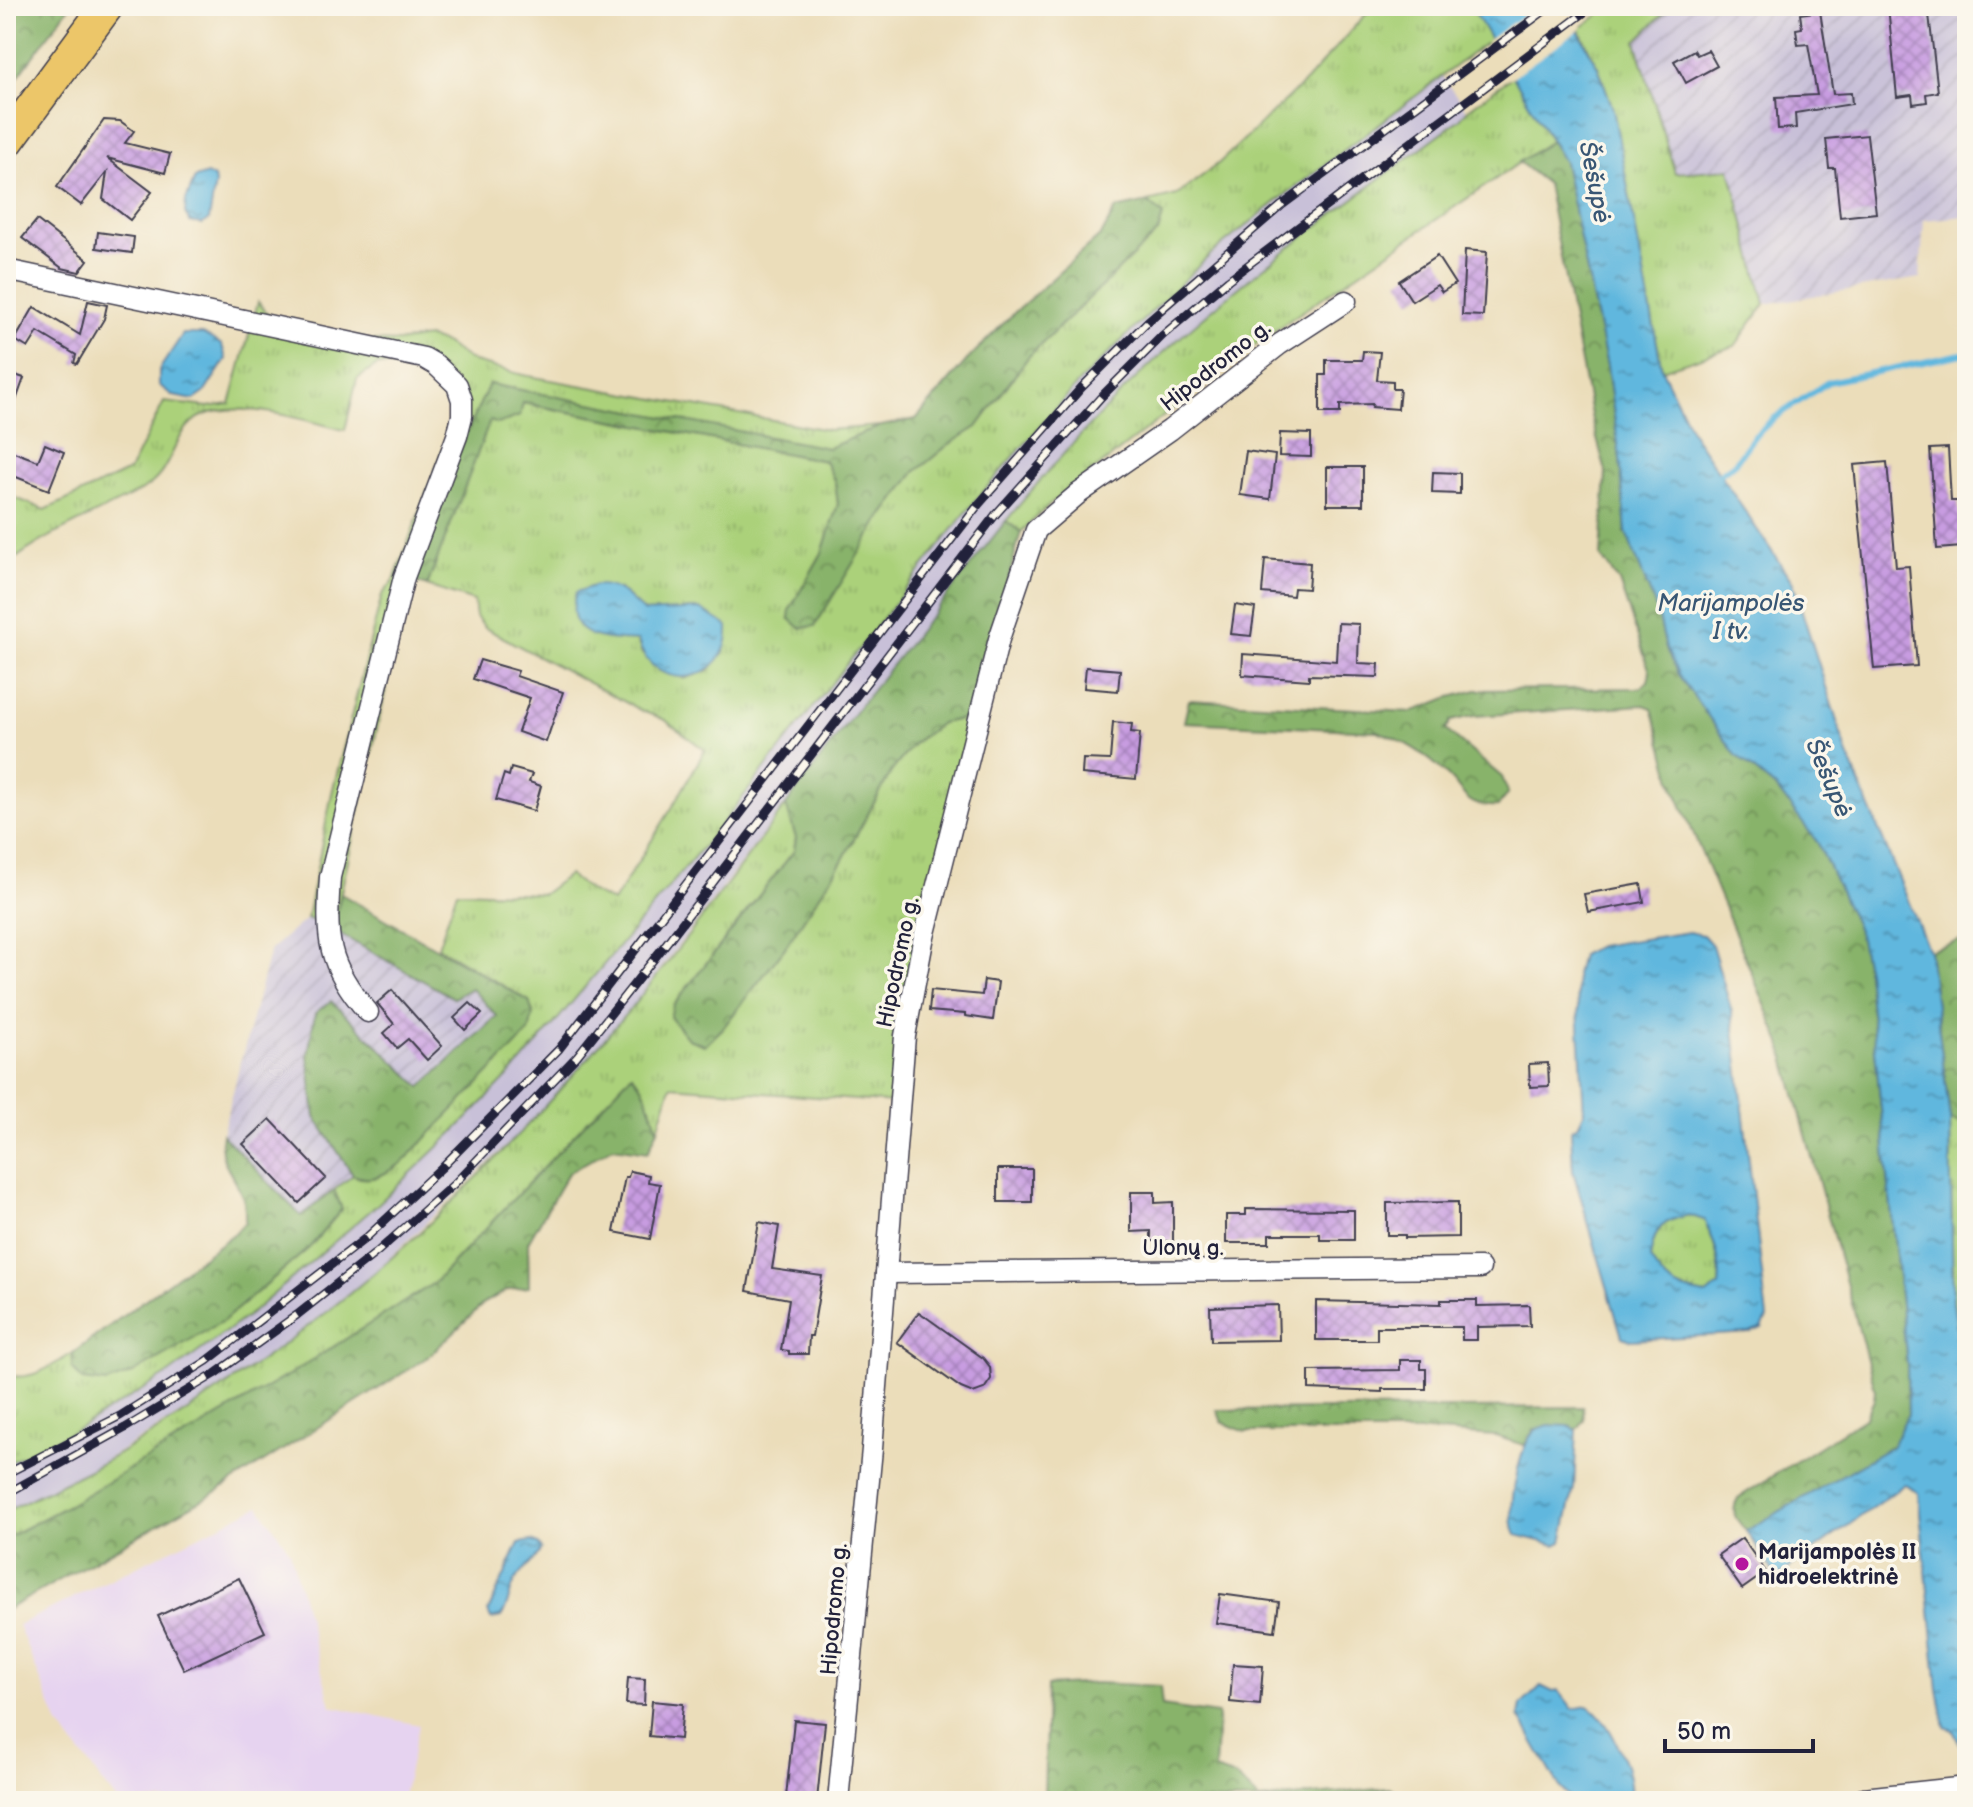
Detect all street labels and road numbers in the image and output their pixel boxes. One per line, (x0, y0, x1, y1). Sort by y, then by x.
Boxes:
street label: Hipodromo g. (1155, 315, 1277, 418)
street label: Hipodromo g. (871, 895, 925, 1030)
street label: Ulonų g. (1142, 1235, 1224, 1262)
street label: Hipodromo g. (815, 1542, 854, 1676)

